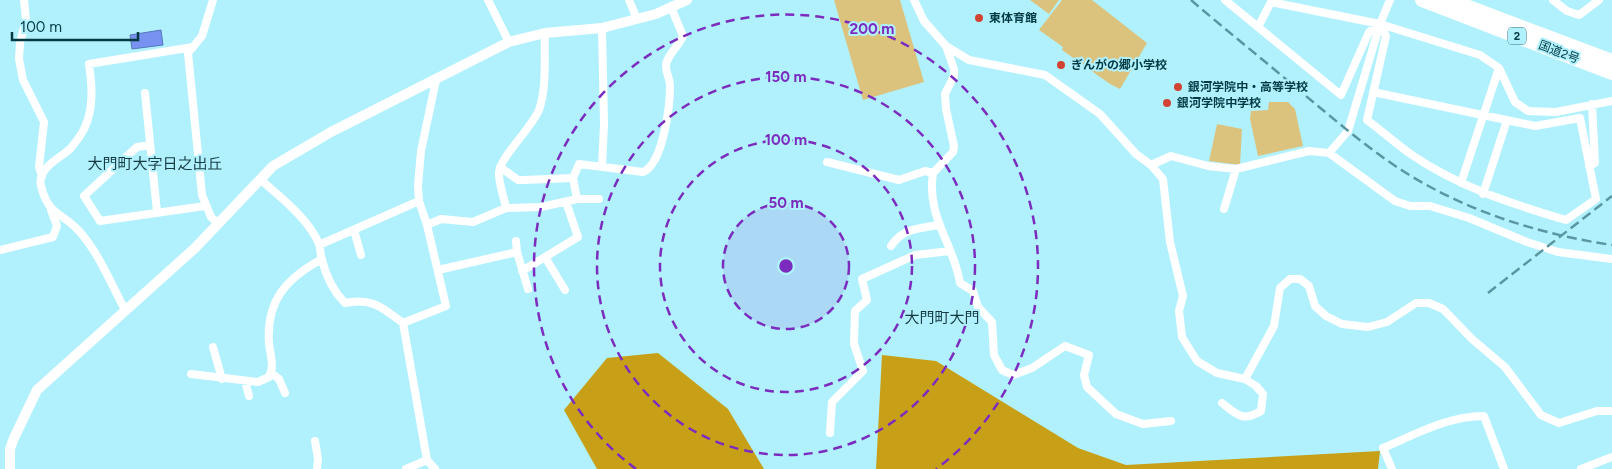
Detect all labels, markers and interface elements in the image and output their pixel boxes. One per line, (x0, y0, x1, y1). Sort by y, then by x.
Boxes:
scale bar (12, 10, 139, 42)
place label: 東体育館 (989, 11, 1037, 25)
marker: 東体育館 (973, 12, 985, 24)
text: 100 m (20, 18, 62, 36)
text: 200 m (850, 20, 894, 38)
road number: 2 (1508, 28, 1526, 44)
street label: 国道2号 (1537, 38, 1581, 66)
place label: ぎんがの郷小学校 (1071, 58, 1167, 72)
marker: ぎんがの郷小学校 (1055, 59, 1067, 71)
text: 150 m (765, 68, 807, 86)
place label: 銀河学院中・高等学校 (1187, 80, 1308, 94)
marker: 銀河学院中・高等学校 (1172, 81, 1184, 93)
place label: 銀河学院中学校 (1176, 96, 1261, 110)
marker: 銀河学院中学校 (1161, 97, 1173, 109)
text: 100 m (765, 131, 807, 149)
district label: 大門町大字日之出丘 (87, 155, 223, 173)
text: 50 m (768, 194, 804, 212)
centre of rings (777, 257, 795, 275)
district label: 大門町大門 (904, 309, 980, 327)

